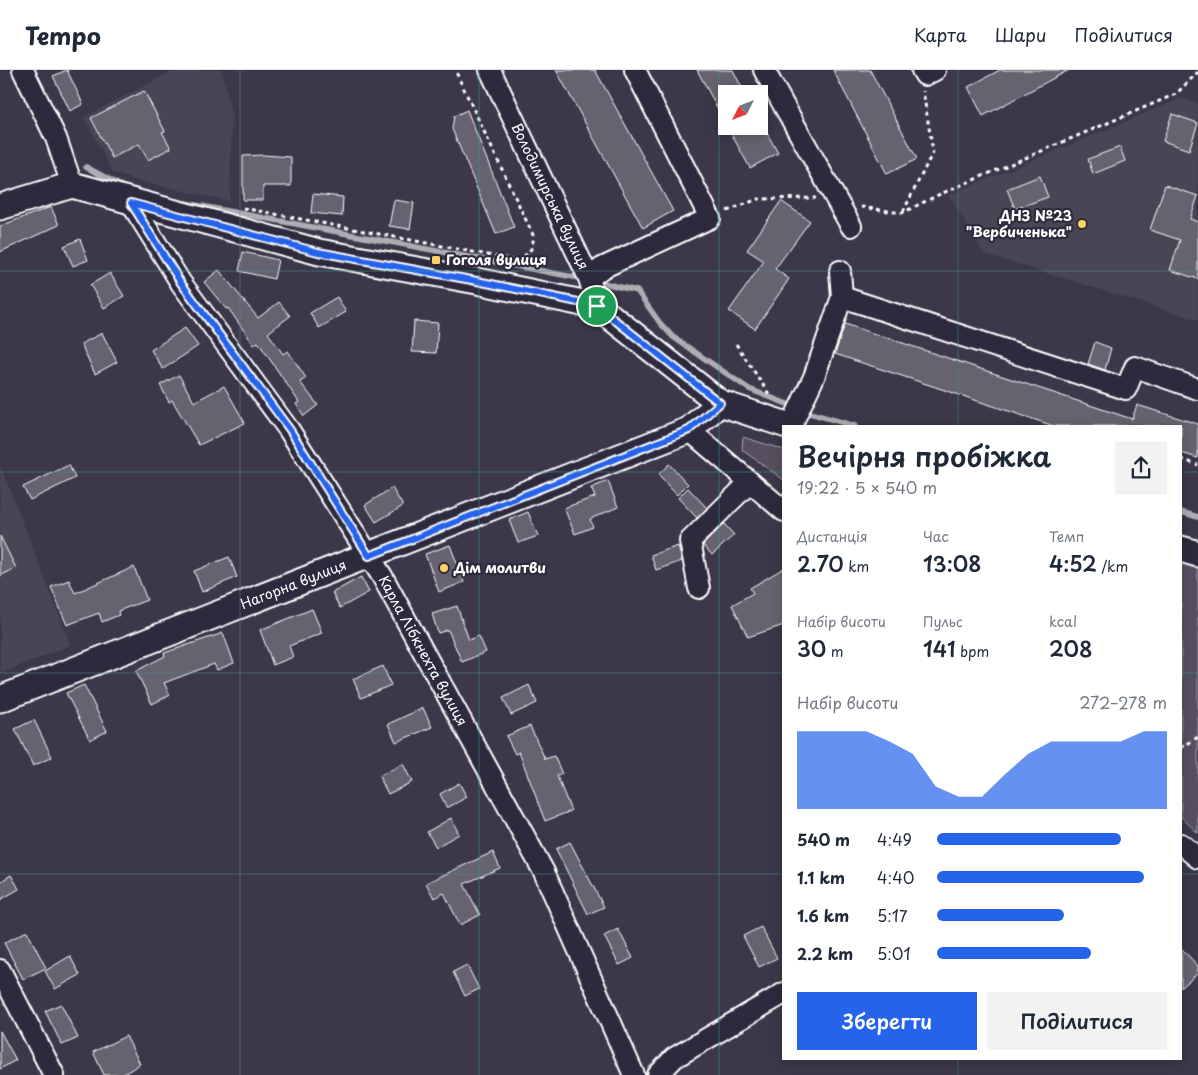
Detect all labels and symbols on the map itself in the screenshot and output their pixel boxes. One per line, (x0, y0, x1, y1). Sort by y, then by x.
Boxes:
north arrow (718, 85, 768, 135)
street label: Володимирська вулиця (507, 119, 595, 273)
place label: ДНЗ №23 "Вербиченька" (966, 205, 1072, 242)
marker: ДНЗ №23 "Вербиченька" (1076, 218, 1088, 230)
place label: Гоголя вулиця (446, 249, 547, 270)
marker: Гоголя вулиця (430, 254, 442, 266)
pin (576, 285, 618, 327)
street label: Нагорна вулиця (237, 554, 349, 614)
place label: Дім молитви (453, 557, 546, 578)
marker: Дім молитви (438, 562, 450, 574)
street label: Карла Лібкнехта вулиця (374, 571, 473, 729)

